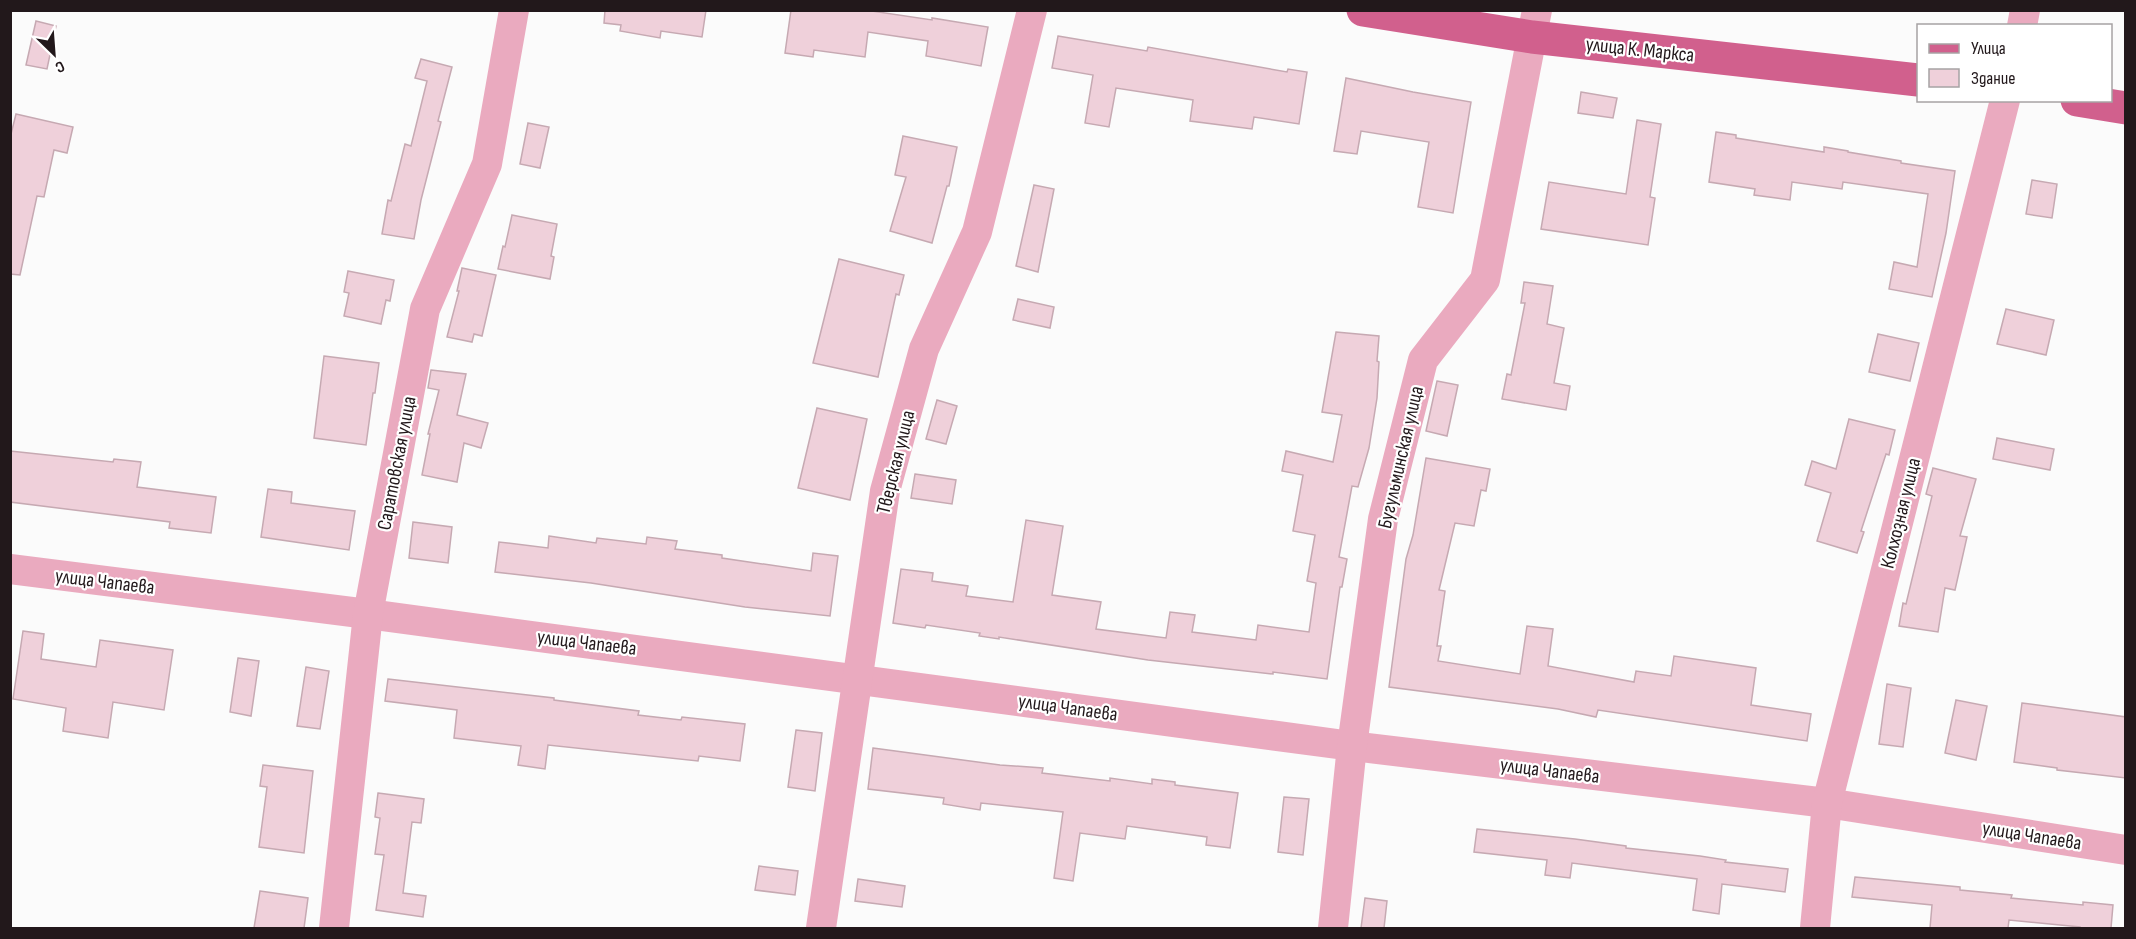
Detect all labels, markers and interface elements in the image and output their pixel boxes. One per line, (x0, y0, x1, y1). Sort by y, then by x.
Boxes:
north arrow (24, 24, 84, 84)
legend (1917, 24, 2112, 102)
street label: улица К. Маркса (1585, 32, 1695, 68)
text: Улица (1971, 38, 2006, 59)
text: С (52, 56, 67, 77)
text: Здание (1971, 68, 2016, 89)
street label: Бугульминская улица (1373, 384, 1429, 531)
street label: Саратовская улица (372, 394, 422, 532)
street label: Тверская улица (872, 408, 920, 517)
street label: Колхозная улица (1876, 455, 1926, 571)
street label: улица Чапаева (54, 564, 156, 600)
street label: улица Чапаева (536, 625, 638, 661)
street label: улица Чапаева (1017, 689, 1119, 727)
street label: улица Чапаева (1499, 753, 1601, 789)
street label: улица Чапаева (1981, 816, 2083, 856)

